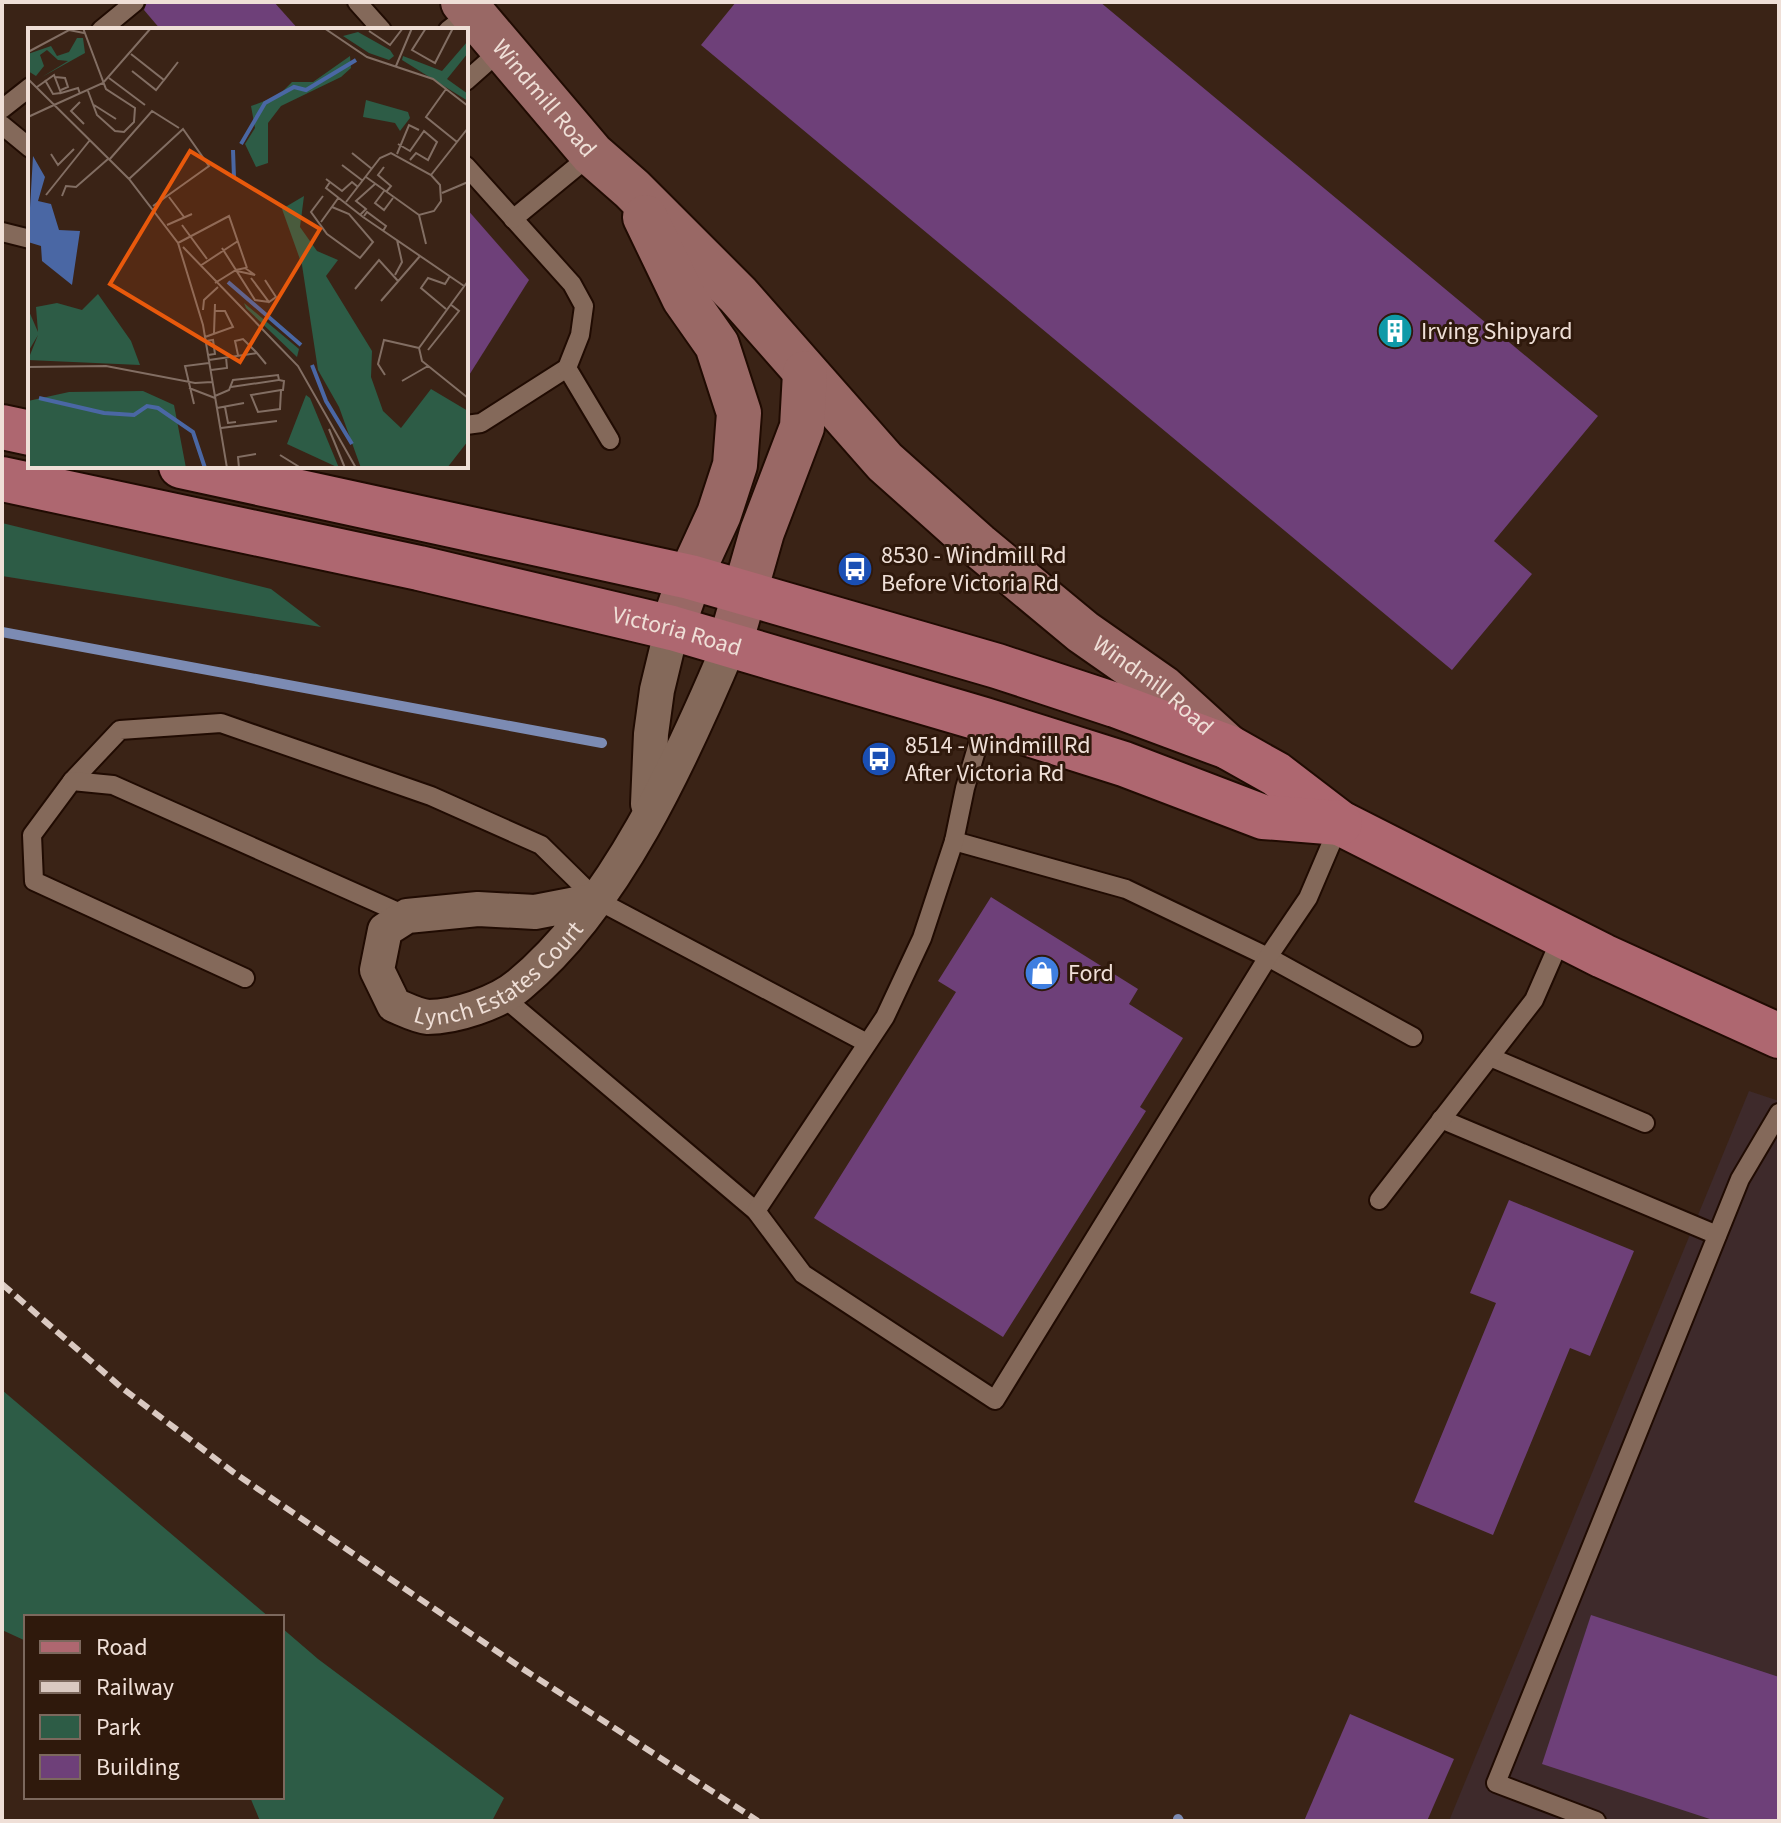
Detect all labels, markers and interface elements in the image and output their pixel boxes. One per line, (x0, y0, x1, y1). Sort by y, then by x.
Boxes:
inset map (28, 28, 468, 468)
street label: Windmill Road (484, 32, 605, 165)
building icon: Irving Shipyard (1376, 312, 1414, 350)
place label: Irving Shipyard (1421, 314, 1573, 349)
place label: 8530 - Windmill Rd Before Victoria Rd (881, 538, 1067, 601)
bus stop icon: 8530 - Windmill Rd Before Victoria Rd (836, 550, 874, 588)
street label: Victoria Road (609, 597, 746, 666)
street label: Windmill Road (1085, 627, 1221, 744)
place label: 8514 - Windmill Rd After Victoria Rd (905, 728, 1091, 791)
bus stop icon: 8514 - Windmill Rd After Victoria Rd (860, 740, 898, 778)
street label: Lynch Estates Court (410, 914, 592, 1035)
shop icon: Ford (1023, 954, 1061, 992)
place label: Ford (1068, 956, 1114, 991)
legend (24, 1615, 284, 1799)
text: Road (96, 1630, 148, 1665)
text: Railway (96, 1670, 174, 1705)
text: Park (96, 1710, 141, 1745)
text: Building (96, 1750, 180, 1785)

